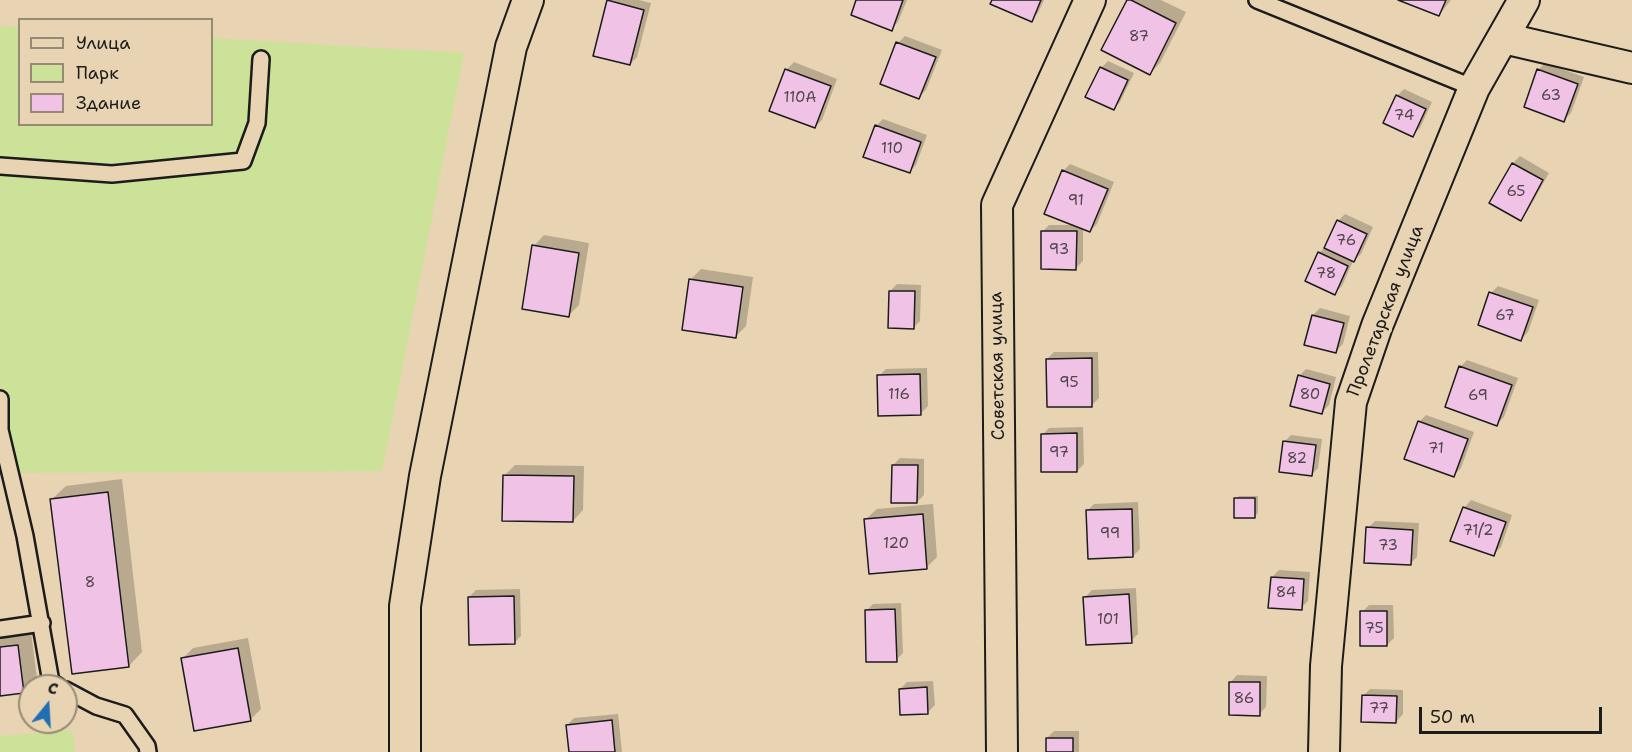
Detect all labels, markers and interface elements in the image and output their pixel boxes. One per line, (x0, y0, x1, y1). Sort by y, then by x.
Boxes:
legend (18, 18, 213, 126)
house number: 87 (1129, 28, 1149, 46)
text: Улица (76, 31, 130, 55)
text: Парк (76, 61, 119, 85)
house number: 63 (1541, 87, 1561, 105)
house number: 110А (783, 89, 817, 107)
text: Здание (76, 91, 141, 115)
house number: 74 (1394, 107, 1414, 125)
house number: 110 (881, 140, 903, 158)
house number: 65 (1506, 183, 1526, 201)
house number: 91 (1068, 192, 1084, 210)
street label: Пролетарская улица (1343, 222, 1429, 400)
house number: 76 (1336, 232, 1356, 250)
house number: 93 (1049, 241, 1069, 259)
house number: 78 (1316, 265, 1336, 283)
street label: Советская улица (986, 291, 1010, 441)
house number: 67 (1495, 307, 1515, 325)
house number: 95 (1059, 374, 1079, 392)
house number: 116 (888, 386, 910, 404)
house number: 80 (1300, 386, 1320, 404)
house number: 69 (1468, 387, 1488, 405)
house number: 71 (1428, 440, 1444, 458)
house number: 97 (1049, 444, 1069, 462)
house number: 82 (1287, 450, 1307, 468)
house number: 71/2 (1462, 522, 1494, 540)
house number: 99 (1100, 525, 1120, 543)
house number: 120 (883, 535, 909, 553)
house number: 73 (1378, 537, 1398, 555)
house number: 8 (85, 574, 95, 592)
house number: 84 (1276, 584, 1296, 602)
house number: 101 (1097, 611, 1119, 629)
house number: 75 (1364, 620, 1384, 638)
north arrow (18, 674, 78, 734)
text: С (45, 677, 61, 700)
house number: 86 (1234, 690, 1254, 708)
scale bar (1422, 695, 1605, 733)
house number: 77 (1369, 700, 1389, 718)
text: 50 m (1430, 705, 1475, 729)

